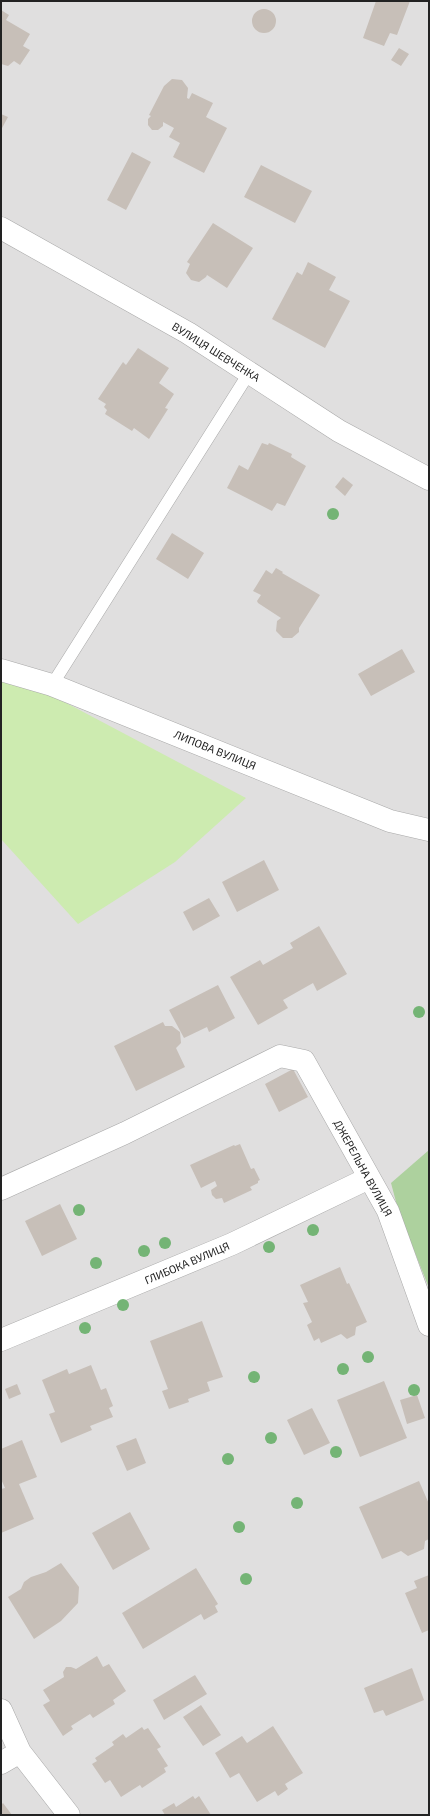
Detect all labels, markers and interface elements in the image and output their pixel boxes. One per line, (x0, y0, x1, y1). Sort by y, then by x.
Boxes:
street label: ВУЛИЦЯ ШЕВЧЕНКА (170, 319, 263, 384)
street label: ЛИПОВА ВУЛИЦЯ (172, 727, 258, 772)
street label: ДЖЕРЕЛЬНА ВУЛИЦЯ (331, 1117, 395, 1218)
street label: ГЛИБОКА ВУЛИЦЯ (142, 1239, 231, 1286)

